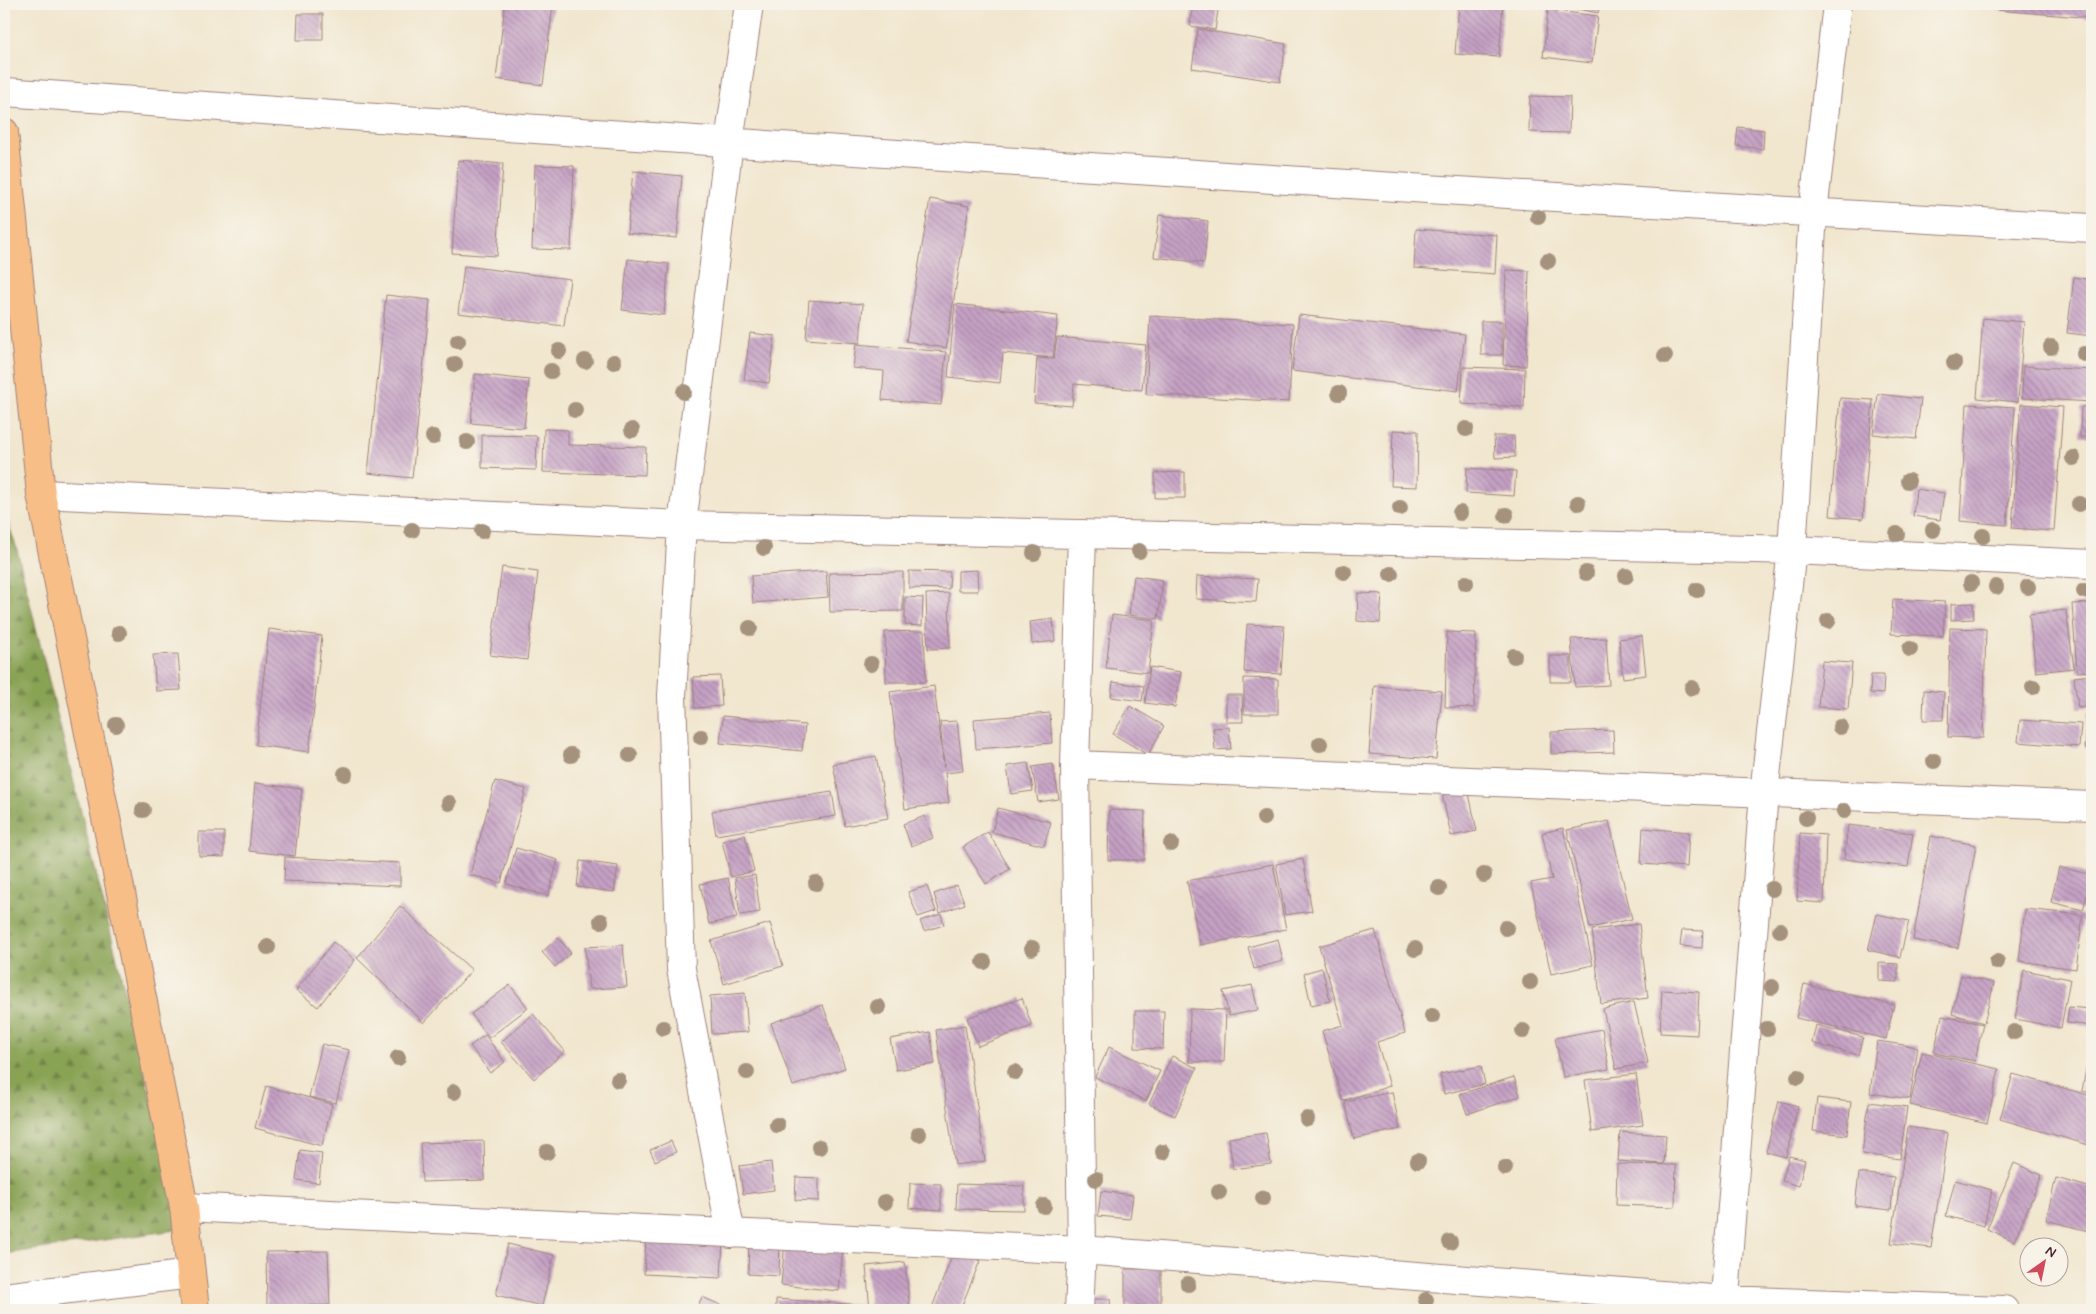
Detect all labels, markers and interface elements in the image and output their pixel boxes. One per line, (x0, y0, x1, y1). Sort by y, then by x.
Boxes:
north arrow (2018, 1236, 2068, 1286)
text: N (2042, 1242, 2059, 1262)

